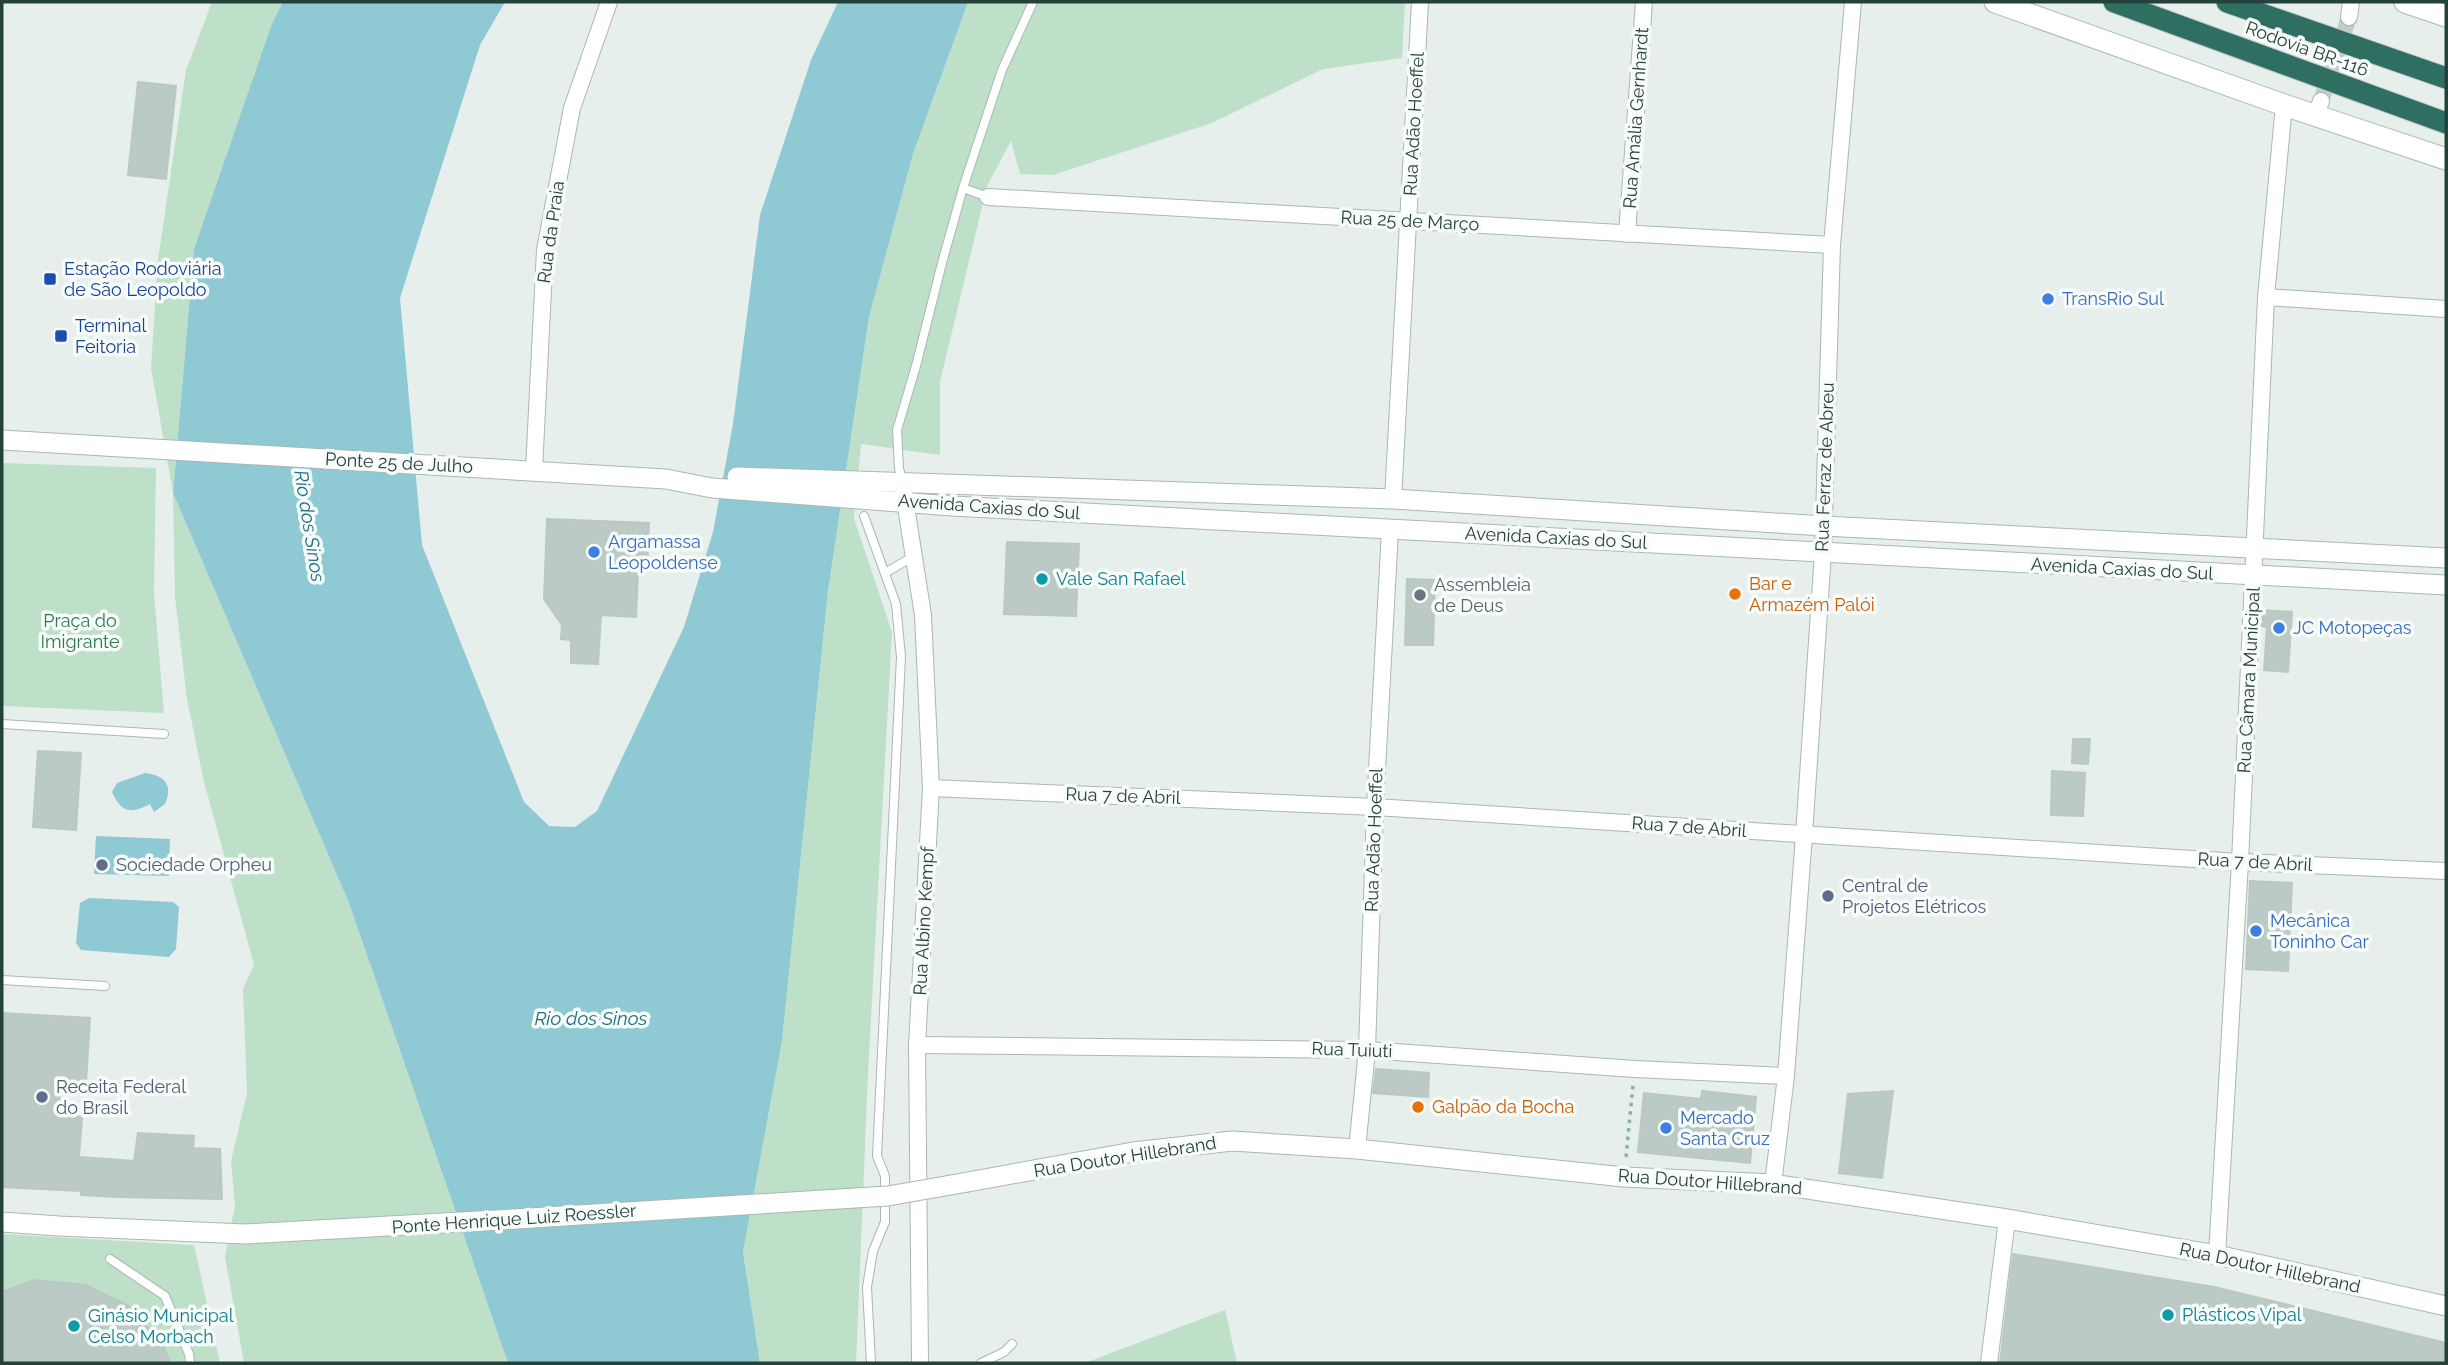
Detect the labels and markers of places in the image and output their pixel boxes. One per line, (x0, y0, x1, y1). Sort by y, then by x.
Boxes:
place label: Estação Rodoviária de São Leopoldo (64, 258, 222, 300)
marker: Estação Rodoviária de São Leopoldo (42, 271, 58, 287)
place label: TransRio Sul (2062, 288, 2164, 309)
marker: TransRio Sul (2040, 291, 2056, 307)
place label: Terminal Feitoria (75, 315, 147, 357)
marker: Terminal Feitoria (53, 328, 69, 344)
place label: Argamassa Leopoldense (608, 531, 718, 573)
marker: Argamassa Leopoldense (586, 544, 602, 560)
place label: Vale San Rafael (1056, 568, 1186, 589)
marker: Vale San Rafael (1034, 571, 1050, 587)
place label: Bar e Armazém Palói (1749, 573, 1875, 615)
place label: Assembleia de Deus (1434, 574, 1531, 616)
marker: Bar e Armazém Palói (1727, 586, 1743, 602)
marker: Assembleia de Deus (1412, 587, 1428, 603)
place label: JC Motopeças (2293, 617, 2412, 638)
marker: JC Motopeças (2271, 620, 2287, 636)
place label: Sociedade Orpheu (116, 854, 272, 875)
marker: Sociedade Orpheu (94, 857, 110, 873)
place label: Central de Projetos Elétricos (1842, 875, 1986, 917)
marker: Central de Projetos Elétricos (1820, 888, 1836, 904)
place label: Mecânica Toninho Car (2270, 910, 2370, 952)
marker: Mecânica Toninho Car (2248, 923, 2264, 939)
place label: Receita Federal do Brasil (56, 1076, 186, 1118)
marker: Receita Federal do Brasil (34, 1089, 50, 1105)
place label: Galpão da Bocha (1432, 1096, 1574, 1117)
marker: Galpão da Bocha (1410, 1099, 1426, 1115)
place label: Mercado Santa Cruz (1680, 1107, 1770, 1149)
marker: Mercado Santa Cruz (1658, 1120, 1674, 1136)
place label: Plásticos Vipal (2182, 1304, 2302, 1325)
place label: Ginásio Municipal Celso Morbach (88, 1305, 234, 1347)
marker: Plásticos Vipal (2160, 1307, 2176, 1323)
marker: Ginásio Municipal Celso Morbach (66, 1318, 82, 1334)

